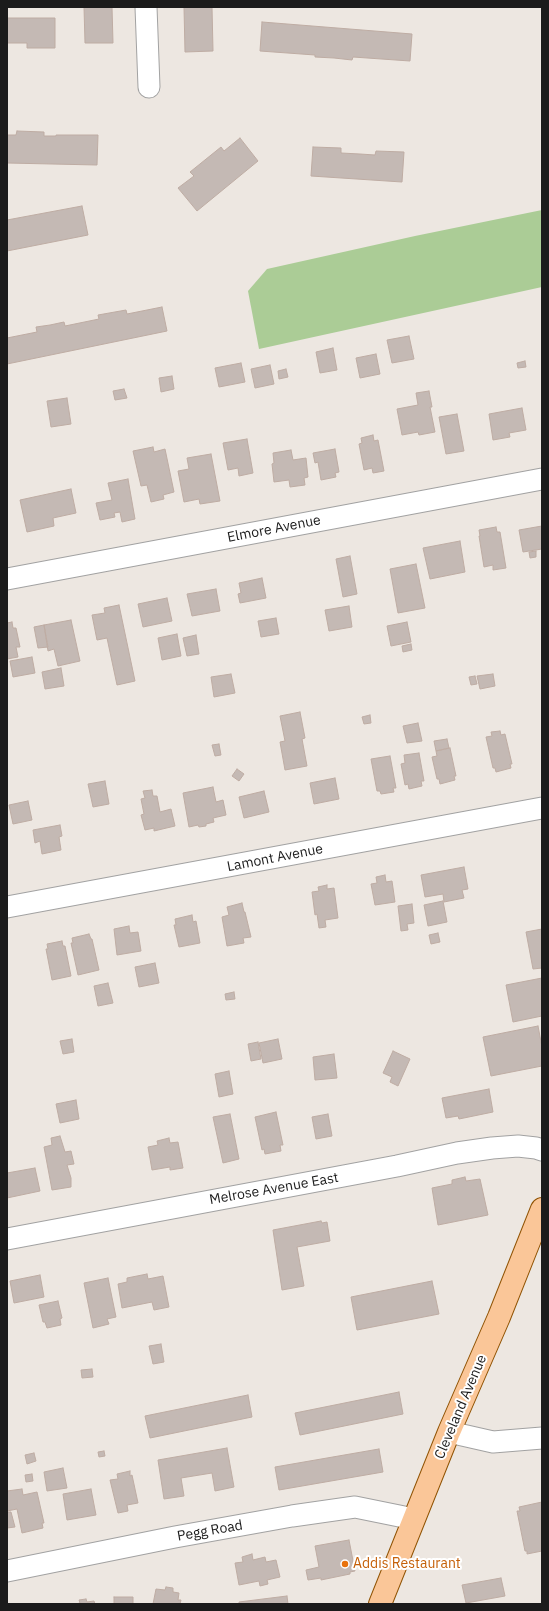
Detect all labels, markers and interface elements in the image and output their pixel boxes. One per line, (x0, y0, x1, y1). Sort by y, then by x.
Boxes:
street label: Elmore Avenue (226, 512, 322, 546)
street label: Lamont Avenue (226, 840, 324, 876)
street label: Melrose Avenue East (208, 1169, 340, 1209)
street label: Cleveland Avenue (431, 1352, 491, 1462)
street label: Pegg Road (176, 1517, 244, 1545)
place label: Addis Restaurant (353, 1556, 461, 1572)
marker: Addis Restaurant (340, 1559, 350, 1569)

